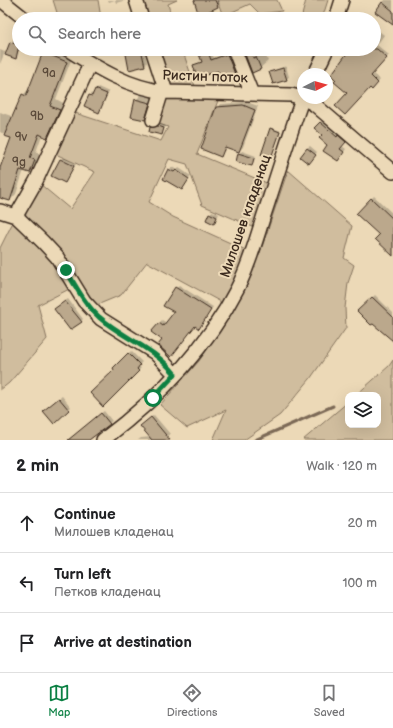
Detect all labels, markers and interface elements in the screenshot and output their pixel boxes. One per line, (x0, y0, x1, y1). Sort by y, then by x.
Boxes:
search box (12, 12, 381, 56)
icon: search (26, 23, 48, 45)
text: Search here (58, 25, 141, 44)
house number: 9a (42, 66, 56, 81)
street label: Ристин поток (162, 67, 249, 87)
north arrow (297, 68, 333, 104)
house number: 9b (30, 109, 44, 124)
house number: 9v (15, 130, 28, 145)
street label: Милошев кладенац (216, 152, 274, 280)
house number: 9g (12, 155, 26, 170)
route end (57, 261, 75, 279)
route start (144, 389, 162, 407)
map controls (345, 392, 381, 428)
button: layers (345, 392, 381, 428)
text: 2 min (16, 456, 59, 476)
text: Walk · 120 m (306, 458, 377, 474)
text: Continue (54, 505, 116, 524)
icon: ahead (16, 512, 38, 534)
text: 20 m (347, 515, 377, 531)
text: Милошев кладенац (54, 524, 174, 540)
text: Turn left (54, 565, 111, 584)
icon: left (16, 572, 38, 594)
text: 100 m (342, 575, 377, 591)
text: Петков кладенац (54, 584, 161, 600)
icon: arrive (16, 632, 38, 654)
text: Arrive at destination (54, 633, 192, 652)
tab: Map (48, 682, 70, 719)
tab: Directions (167, 682, 217, 719)
tab: Saved (314, 682, 345, 719)

